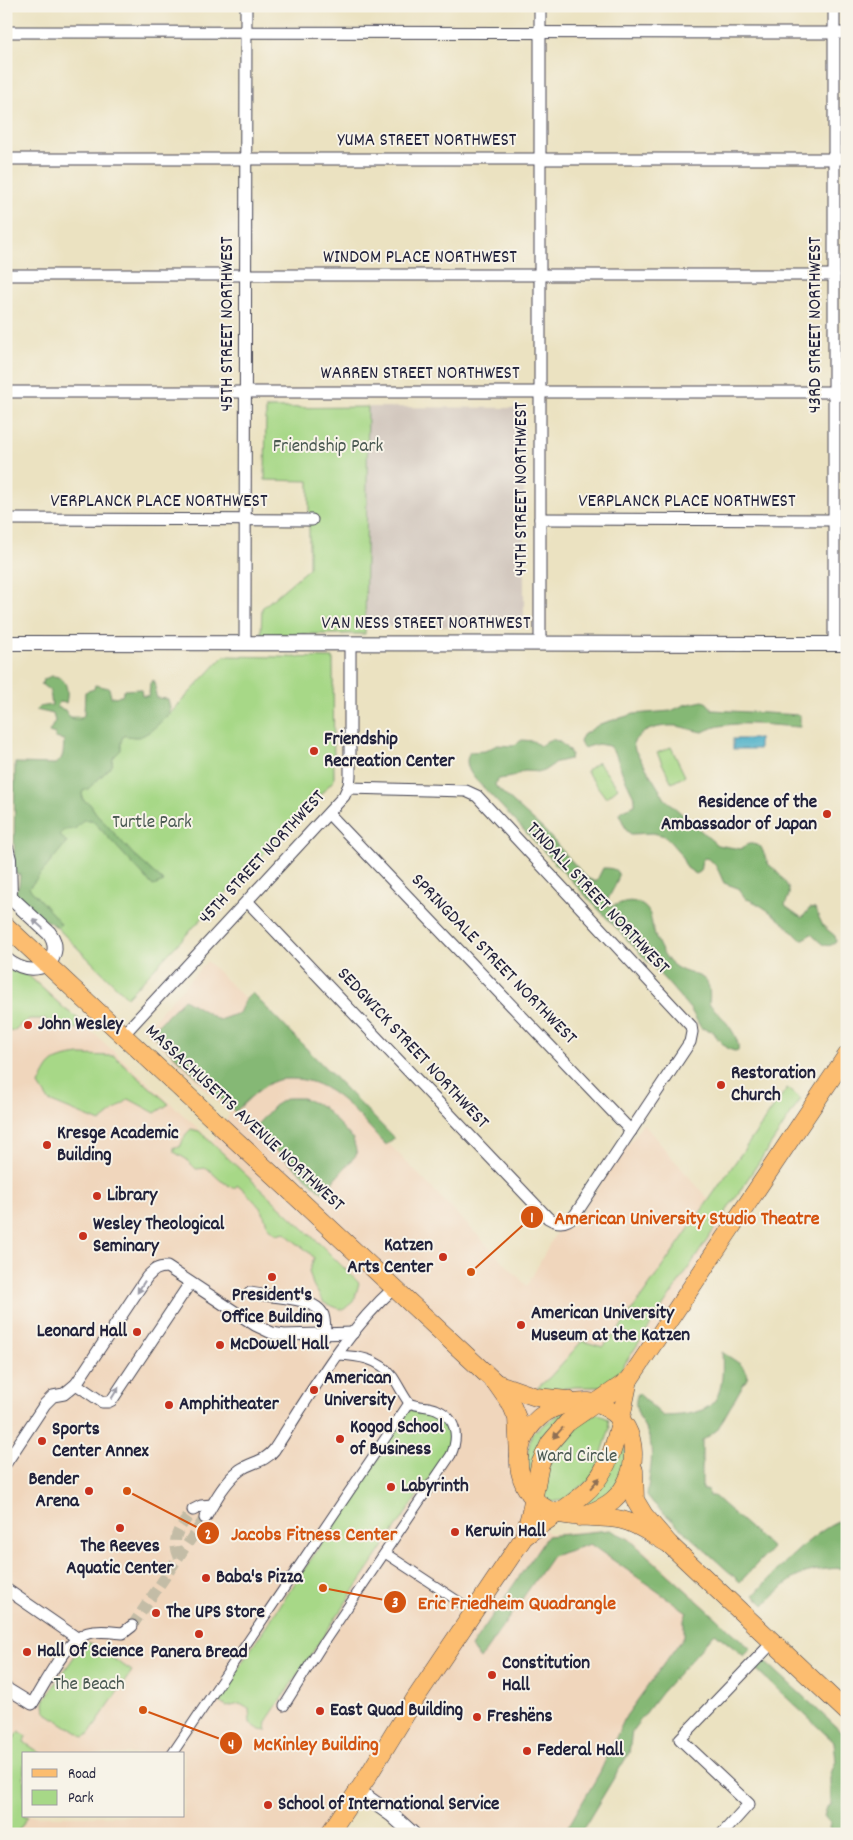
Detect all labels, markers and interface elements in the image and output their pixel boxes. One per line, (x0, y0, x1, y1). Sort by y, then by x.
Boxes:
street label: YUMA STREET NORTHWEST (338, 128, 517, 155)
street label: 45TH STREET NORTHWEST (215, 236, 242, 412)
street label: 43RD STREET NORTHWEST (803, 236, 830, 413)
street label: WINDOM PLACE NORTHWEST (323, 245, 517, 272)
street label: WARREN STREET NORTHWEST (321, 361, 520, 388)
street label: 44TH STREET NORTHWEST (509, 401, 536, 576)
park label: Friendship Park (273, 434, 384, 461)
street label: VERPLANCK PLACE NORTHWEST (50, 489, 268, 516)
street label: VERPLANCK PLACE NORTHWEST (578, 489, 796, 516)
street label: VAN NESS STREET NORTHWEST (321, 611, 531, 638)
place label: Friendship Recreation Center (324, 727, 456, 776)
marker: Friendship Recreation Center (308, 745, 320, 757)
street label: 45TH STREET NORTHWEST (193, 784, 333, 931)
place label: Residence of the Ambassador of Japan (661, 790, 817, 839)
marker: Residence of the Ambassador of Japan (821, 808, 833, 820)
park label: Turtle Park (112, 810, 192, 837)
street label: TINDALL STREET NORTHWEST (519, 817, 675, 982)
street label: SPRINGDALE STREET NORTHWEST (404, 868, 582, 1052)
one-way arrow (33, 918, 45, 930)
street label: SEDGWICK STREET NORTHWEST (330, 962, 495, 1136)
place label: John Wesley (38, 1012, 124, 1039)
marker: John Wesley (22, 1019, 34, 1031)
street label: MASSACHUSETTS AVENUE NORTHWEST (138, 1019, 350, 1219)
place label: Restoration Church (731, 1061, 816, 1110)
marker: Restoration Church (715, 1079, 727, 1091)
place label: Kresge Academic Building (57, 1121, 179, 1170)
marker: Kresge Academic Building (41, 1139, 53, 1151)
place label: Library (107, 1183, 158, 1210)
marker: Library (91, 1190, 103, 1202)
callout: American University Studio Theatre (520, 1199, 830, 1234)
text: American University Studio Theatre (554, 1206, 820, 1234)
text: 1 (530, 1208, 534, 1230)
place label: Wesley Theological Seminary (93, 1212, 225, 1261)
marker: Wesley Theological Seminary (77, 1230, 89, 1242)
place label: Katzen Arts Center (347, 1233, 434, 1282)
marker: Katzen Arts Center (437, 1251, 449, 1263)
marker: President's Office Building (266, 1271, 278, 1283)
one-way arrow (137, 1280, 146, 1293)
place label: President's Office Building (221, 1283, 323, 1332)
place label: American University Museum at the Katzen (531, 1301, 690, 1350)
place label: Leonard Hall (37, 1319, 127, 1346)
marker: American University Museum at the Katzen (515, 1319, 527, 1331)
marker: Leonard Hall (131, 1326, 143, 1338)
place label: McDowell Hall (230, 1332, 329, 1359)
marker: McDowell Hall (214, 1339, 226, 1351)
place label: American University (324, 1366, 396, 1415)
marker: American University (308, 1384, 320, 1396)
one-way arrow (110, 1387, 120, 1400)
place label: Amphitheater (179, 1392, 280, 1419)
marker: Amphitheater (163, 1399, 175, 1411)
place label: Kogod School of Business (350, 1415, 444, 1464)
place label: Sports Center Annex (52, 1417, 150, 1466)
one-way arrow (552, 1426, 564, 1438)
marker: Kogod School of Business (334, 1433, 346, 1445)
marker: Sports Center Annex (36, 1435, 48, 1447)
park label: Ward Circle (537, 1444, 617, 1471)
place label: Bender Arena (29, 1467, 80, 1516)
place label: Labyrinth (401, 1474, 469, 1501)
one-way arrow (589, 1477, 600, 1490)
marker: Labyrinth (385, 1481, 397, 1493)
marker: Bender Arena (83, 1485, 95, 1497)
callout: Jacobs Fitness Center (196, 1516, 407, 1551)
place label: Kerwin Hall (465, 1519, 546, 1546)
marker: The Reeves Aquatic Center (114, 1522, 126, 1534)
text: Jacobs Fitness Center (231, 1522, 398, 1550)
text: 2 (205, 1525, 211, 1547)
marker: Kerwin Hall (449, 1526, 461, 1538)
place label: The Reeves Aquatic Center (66, 1534, 175, 1583)
place label: Baba's Pizza (216, 1565, 304, 1592)
marker: Baba's Pizza (200, 1572, 212, 1584)
callout: Eric Friedheim Quadrangle (383, 1584, 626, 1619)
text: Eric Friedheim Quadrangle (418, 1591, 616, 1619)
text: 3 (392, 1593, 399, 1615)
place label: The UPS Store (166, 1600, 265, 1627)
marker: The UPS Store (150, 1607, 162, 1619)
marker: Panera Bread (193, 1628, 205, 1640)
place label: Hall Of Science (37, 1639, 144, 1666)
place label: Panera Bread (150, 1640, 248, 1667)
marker: Hall Of Science (21, 1646, 33, 1658)
place label: Constitution Hall (502, 1651, 590, 1700)
marker: Constitution Hall (486, 1669, 498, 1681)
park label: The Beach (53, 1672, 125, 1699)
place label: East Quad Building (330, 1698, 463, 1725)
place label: Freshëns (487, 1704, 553, 1731)
marker: East Quad Building (314, 1705, 326, 1717)
marker: Freshëns (471, 1711, 483, 1723)
callout: McKinley Building (218, 1726, 389, 1761)
text: McKinley Building (253, 1732, 379, 1760)
text: 4 (228, 1735, 234, 1757)
place label: Federal Hall (537, 1738, 624, 1765)
marker: Federal Hall (521, 1745, 533, 1757)
legend (22, 1752, 185, 1818)
text: Road (68, 1764, 96, 1786)
text: Park (68, 1788, 94, 1810)
place label: School of International Service (278, 1792, 499, 1819)
marker: School of International Service (262, 1799, 274, 1811)

